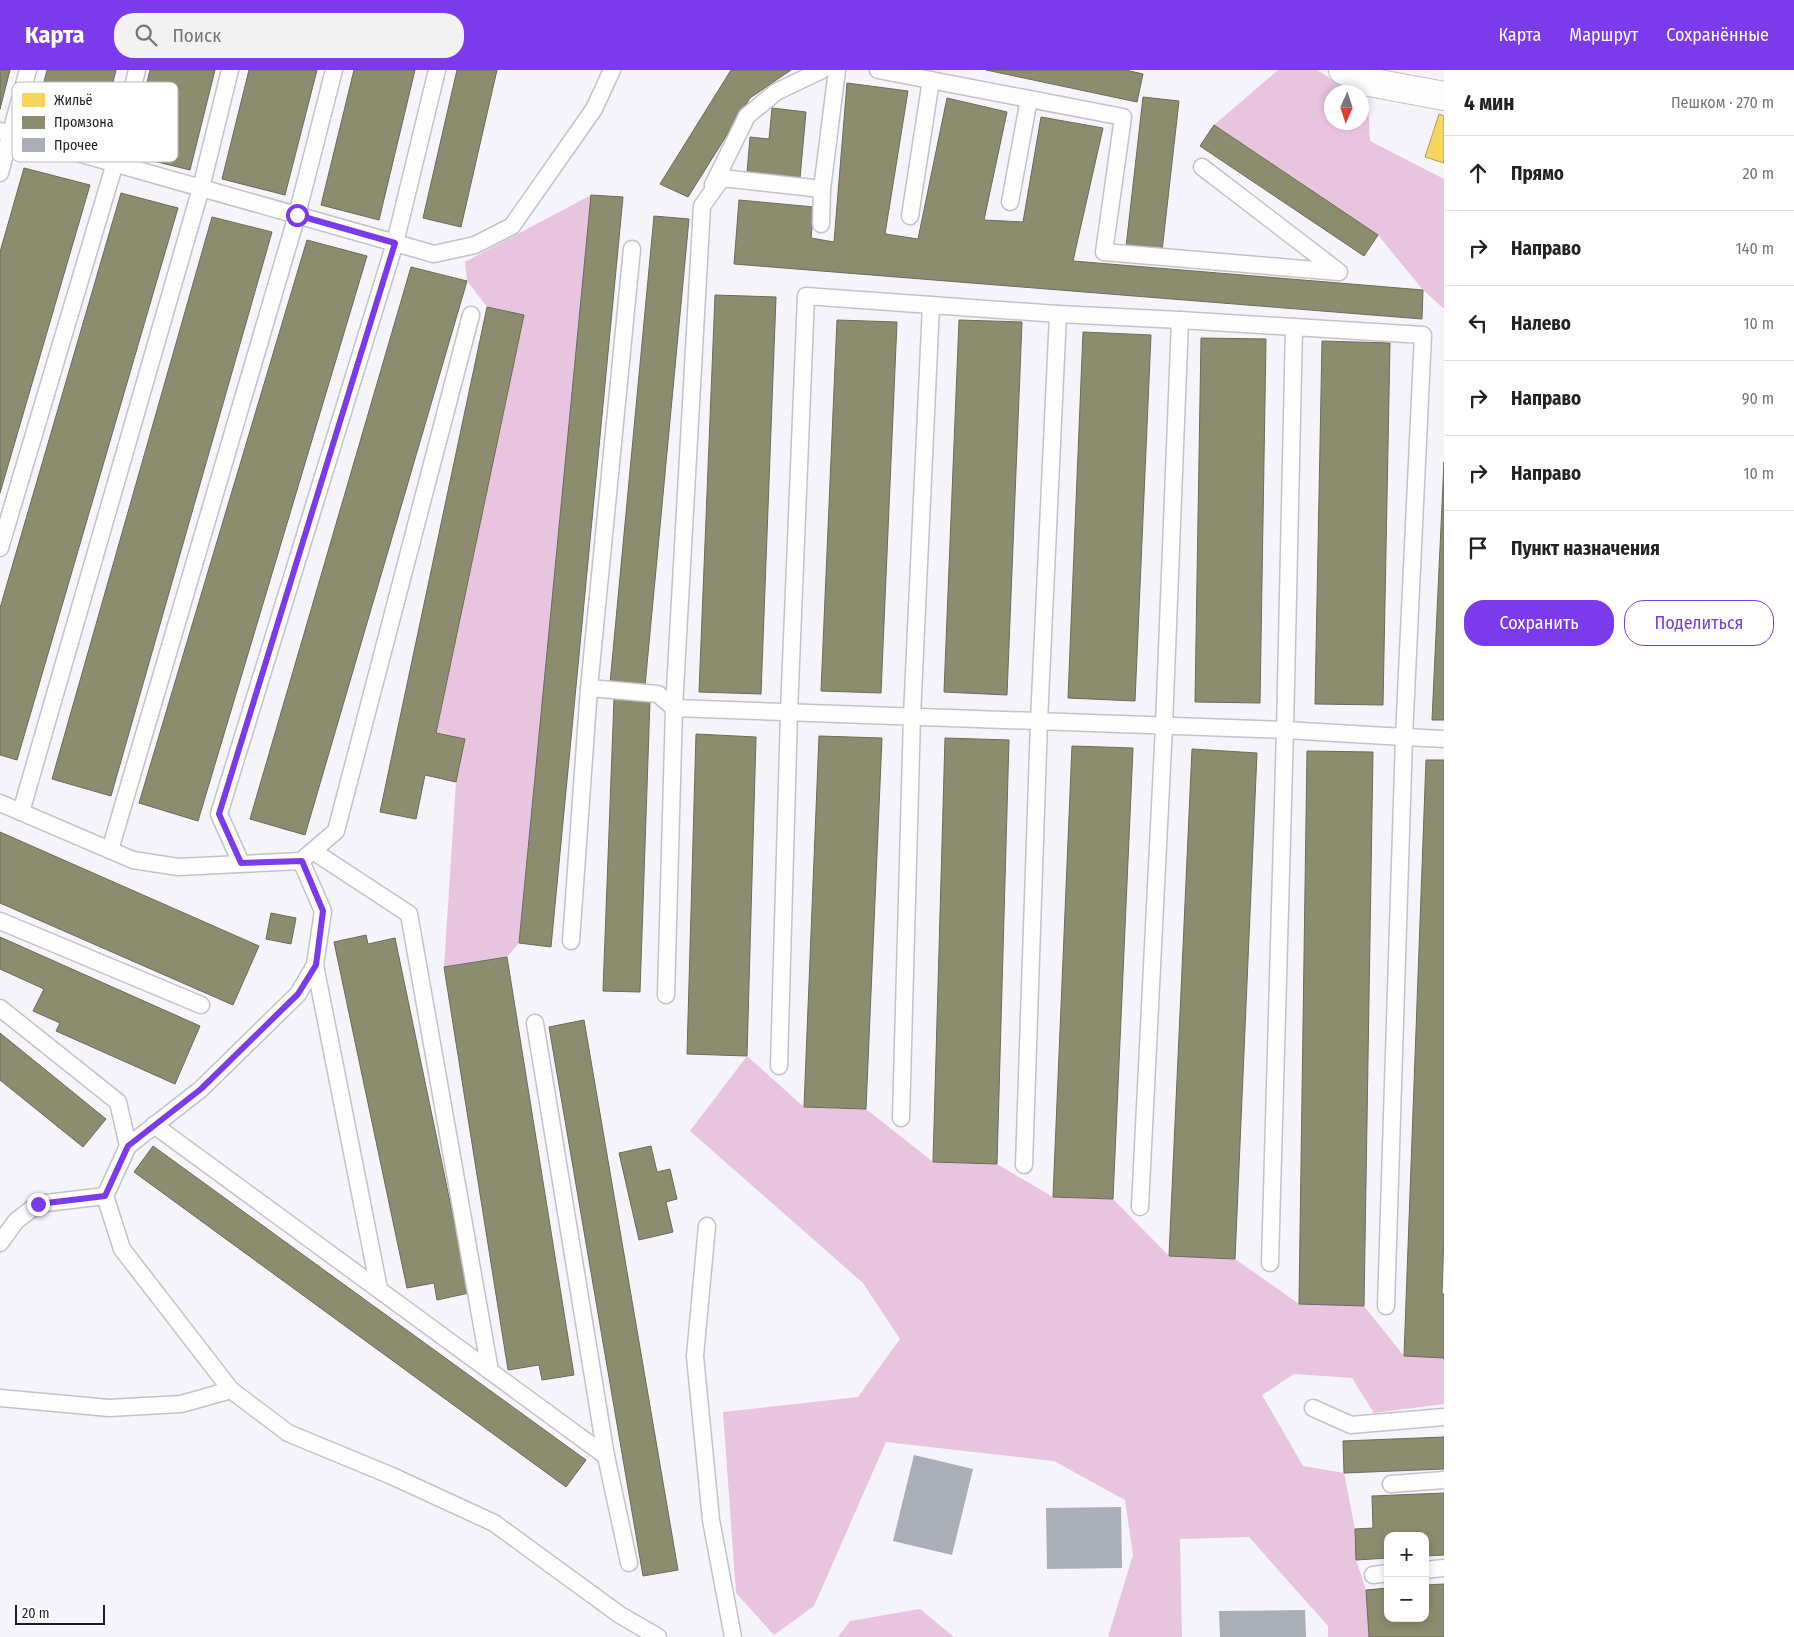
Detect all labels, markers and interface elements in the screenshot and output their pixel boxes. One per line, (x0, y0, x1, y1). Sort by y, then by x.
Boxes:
search box (114, 13, 464, 58)
text: Карта (25, 21, 84, 49)
icon: search (132, 21, 160, 49)
text: Поиск (172, 24, 221, 47)
text: Карта (1498, 24, 1541, 46)
text: Маршрут (1569, 24, 1638, 46)
text: Сохранённые (1666, 24, 1769, 46)
legend (12, 82, 178, 162)
north arrow (1324, 85, 1369, 130)
text: 4 мин (1464, 90, 1514, 116)
text: Жильё (54, 92, 93, 109)
text: Пешком · 270 m (1671, 93, 1774, 112)
text: Промзона (54, 114, 114, 131)
text: Прочее (54, 137, 98, 154)
icon: ahead (1464, 159, 1492, 187)
text: Прямо (1511, 162, 1564, 185)
text: 20 m (1743, 164, 1774, 183)
route start (286, 204, 309, 227)
icon: right (1464, 234, 1492, 262)
text: Направо (1511, 237, 1581, 260)
text: 140 m (1736, 239, 1774, 258)
icon: left (1464, 309, 1492, 337)
text: Налево (1511, 312, 1571, 335)
text: 10 m (1743, 314, 1774, 333)
icon: right (1464, 384, 1492, 412)
text: Направо (1511, 387, 1581, 410)
text: 90 m (1742, 389, 1774, 408)
icon: right (1464, 459, 1492, 487)
text: Направо (1511, 462, 1581, 485)
text: 10 m (1743, 464, 1774, 483)
icon: arrive (1464, 534, 1492, 562)
text: Пункт назначения (1511, 537, 1660, 560)
button: Сохранить (1464, 600, 1614, 646)
button: Поделиться (1624, 600, 1774, 646)
route end (27, 1193, 50, 1216)
map controls (1384, 1532, 1429, 1622)
button: + (1384, 1532, 1429, 1577)
button: − (1384, 1577, 1429, 1622)
scale bar (15, 1602, 105, 1625)
text: 20 m (22, 1605, 50, 1622)

